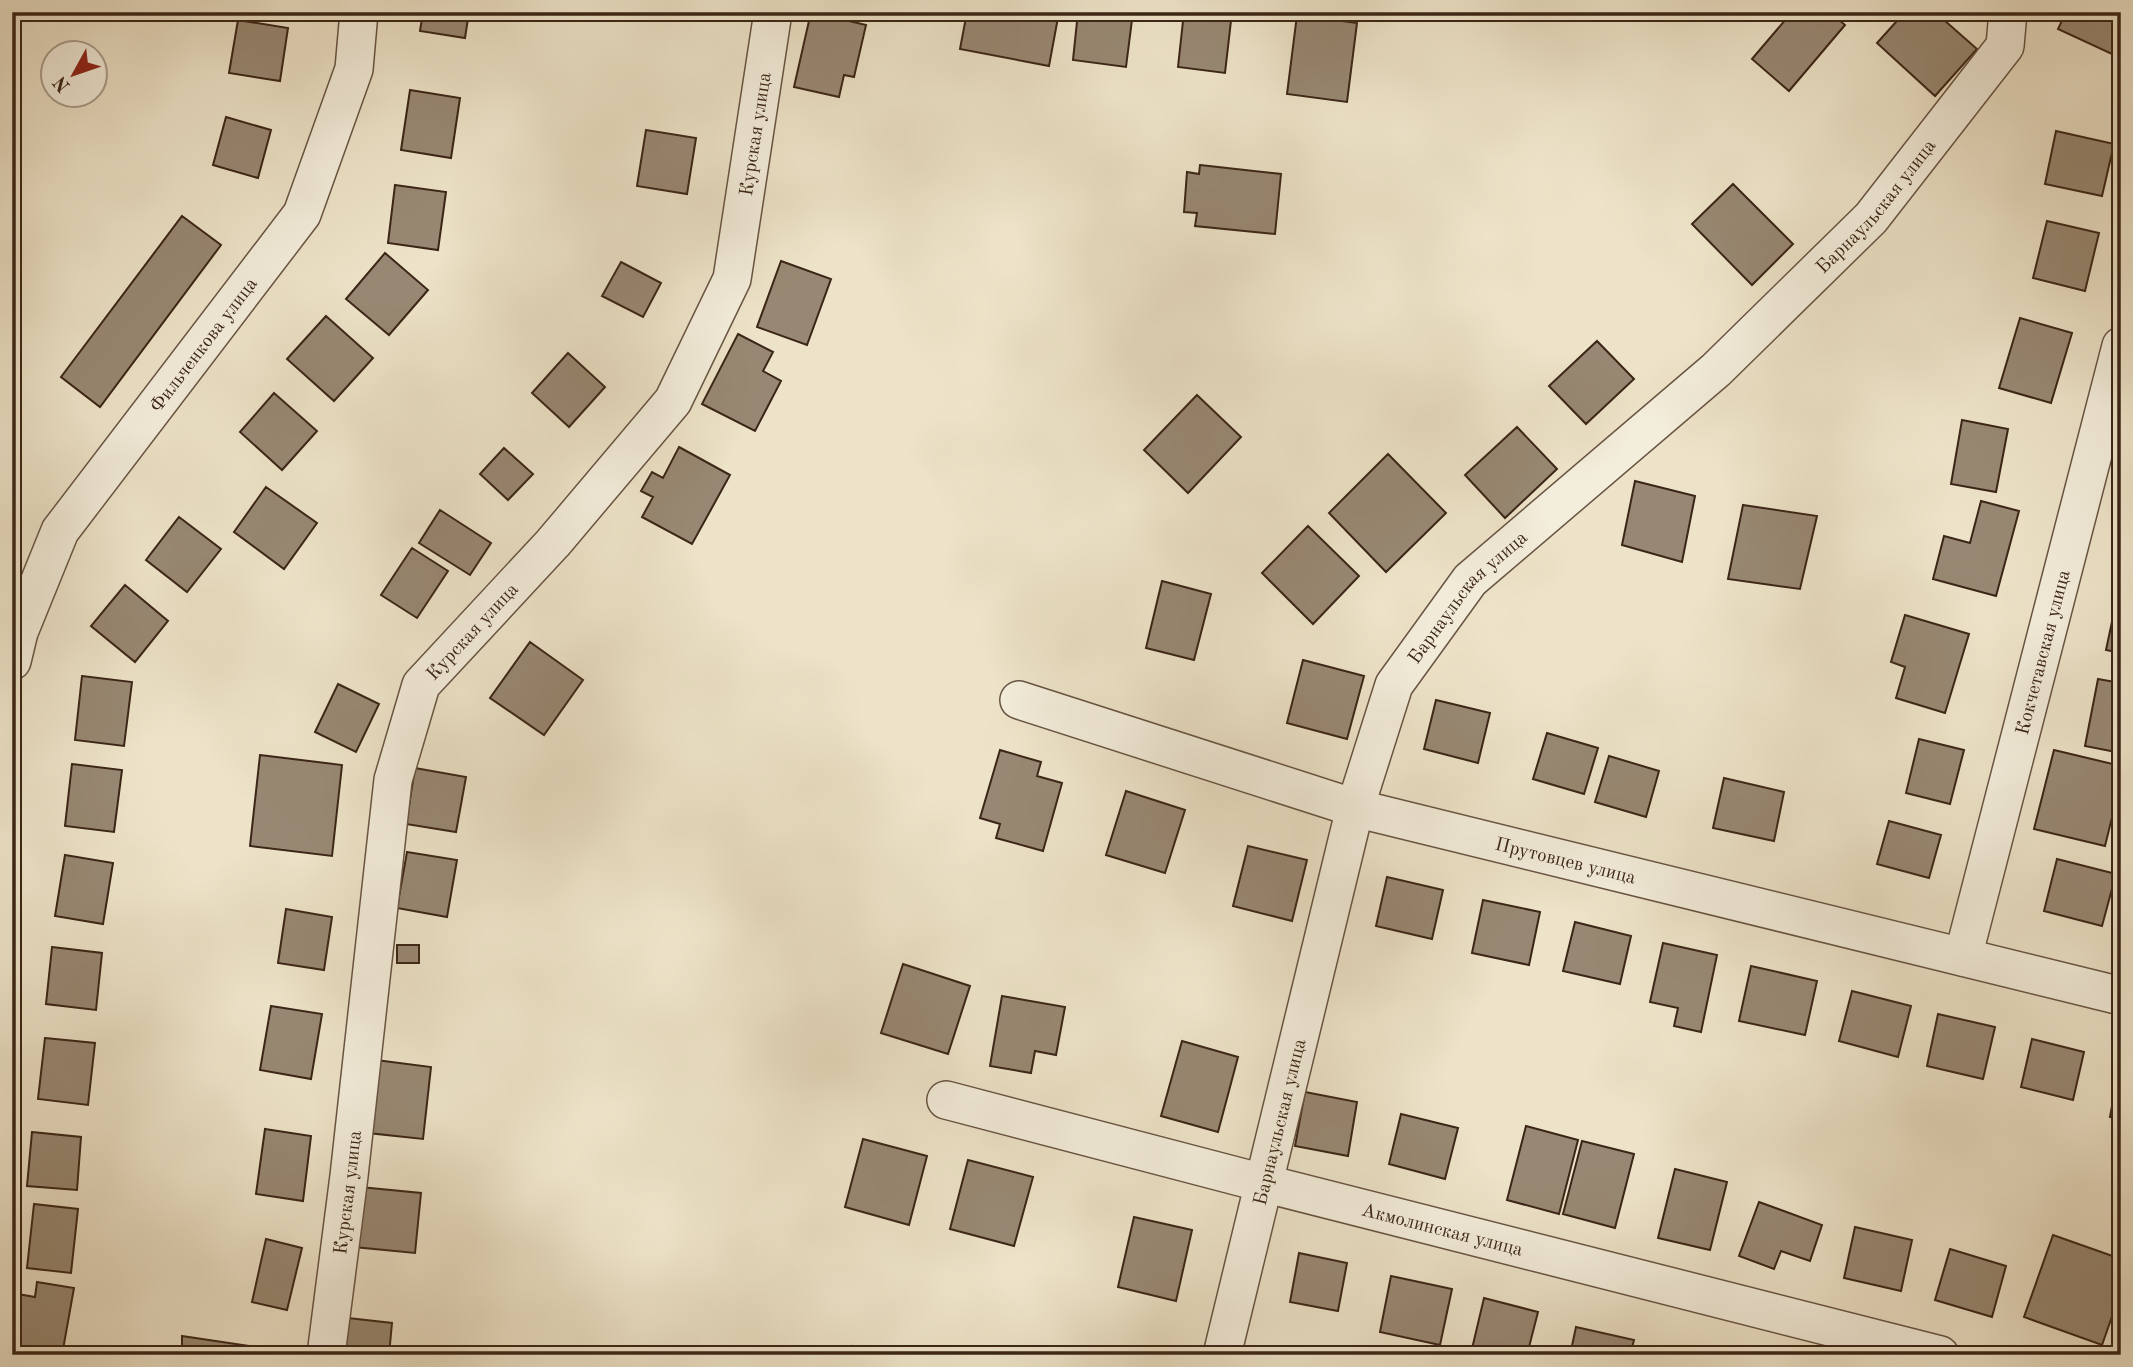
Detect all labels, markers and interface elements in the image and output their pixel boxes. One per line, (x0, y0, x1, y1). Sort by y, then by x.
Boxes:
north arrow (38, 38, 108, 108)
text: N (51, 71, 75, 95)
street label: Курская улица (738, 71, 776, 197)
street label: Барнаульская улица (1814, 136, 1941, 278)
street label: Фильченкова улица (147, 274, 262, 416)
street label: Барнаульская улица (1406, 528, 1532, 668)
street label: Кокчетавская улица (2014, 568, 2075, 737)
street label: Курская улица (424, 580, 523, 685)
street label: Прутовцев улица (1493, 836, 1638, 889)
street label: Барнаульская улица (1252, 1036, 1311, 1208)
street label: Курская улица (332, 1129, 366, 1256)
street label: Акмолинская улица (1359, 1201, 1525, 1261)

